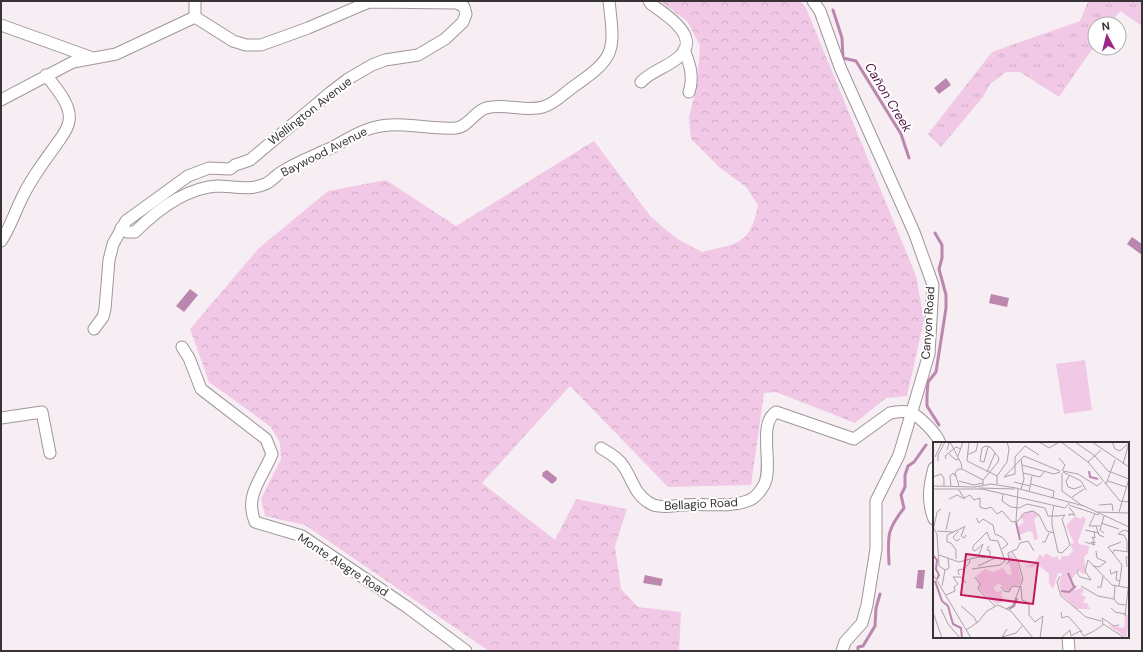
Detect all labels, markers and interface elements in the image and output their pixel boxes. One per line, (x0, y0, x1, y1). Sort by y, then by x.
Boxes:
north arrow (1087, 16, 1127, 56)
text: N (1101, 19, 1111, 34)
water label: Cañon Creek (861, 59, 916, 135)
street label: Wellington Avenue (265, 73, 355, 149)
street label: Baywood Avenue (278, 123, 370, 181)
street label: Canyon Road (917, 286, 939, 360)
inset map (933, 442, 1129, 638)
street label: Bellagio Road (664, 494, 738, 514)
street label: Monte Alegre Road (295, 530, 391, 600)

